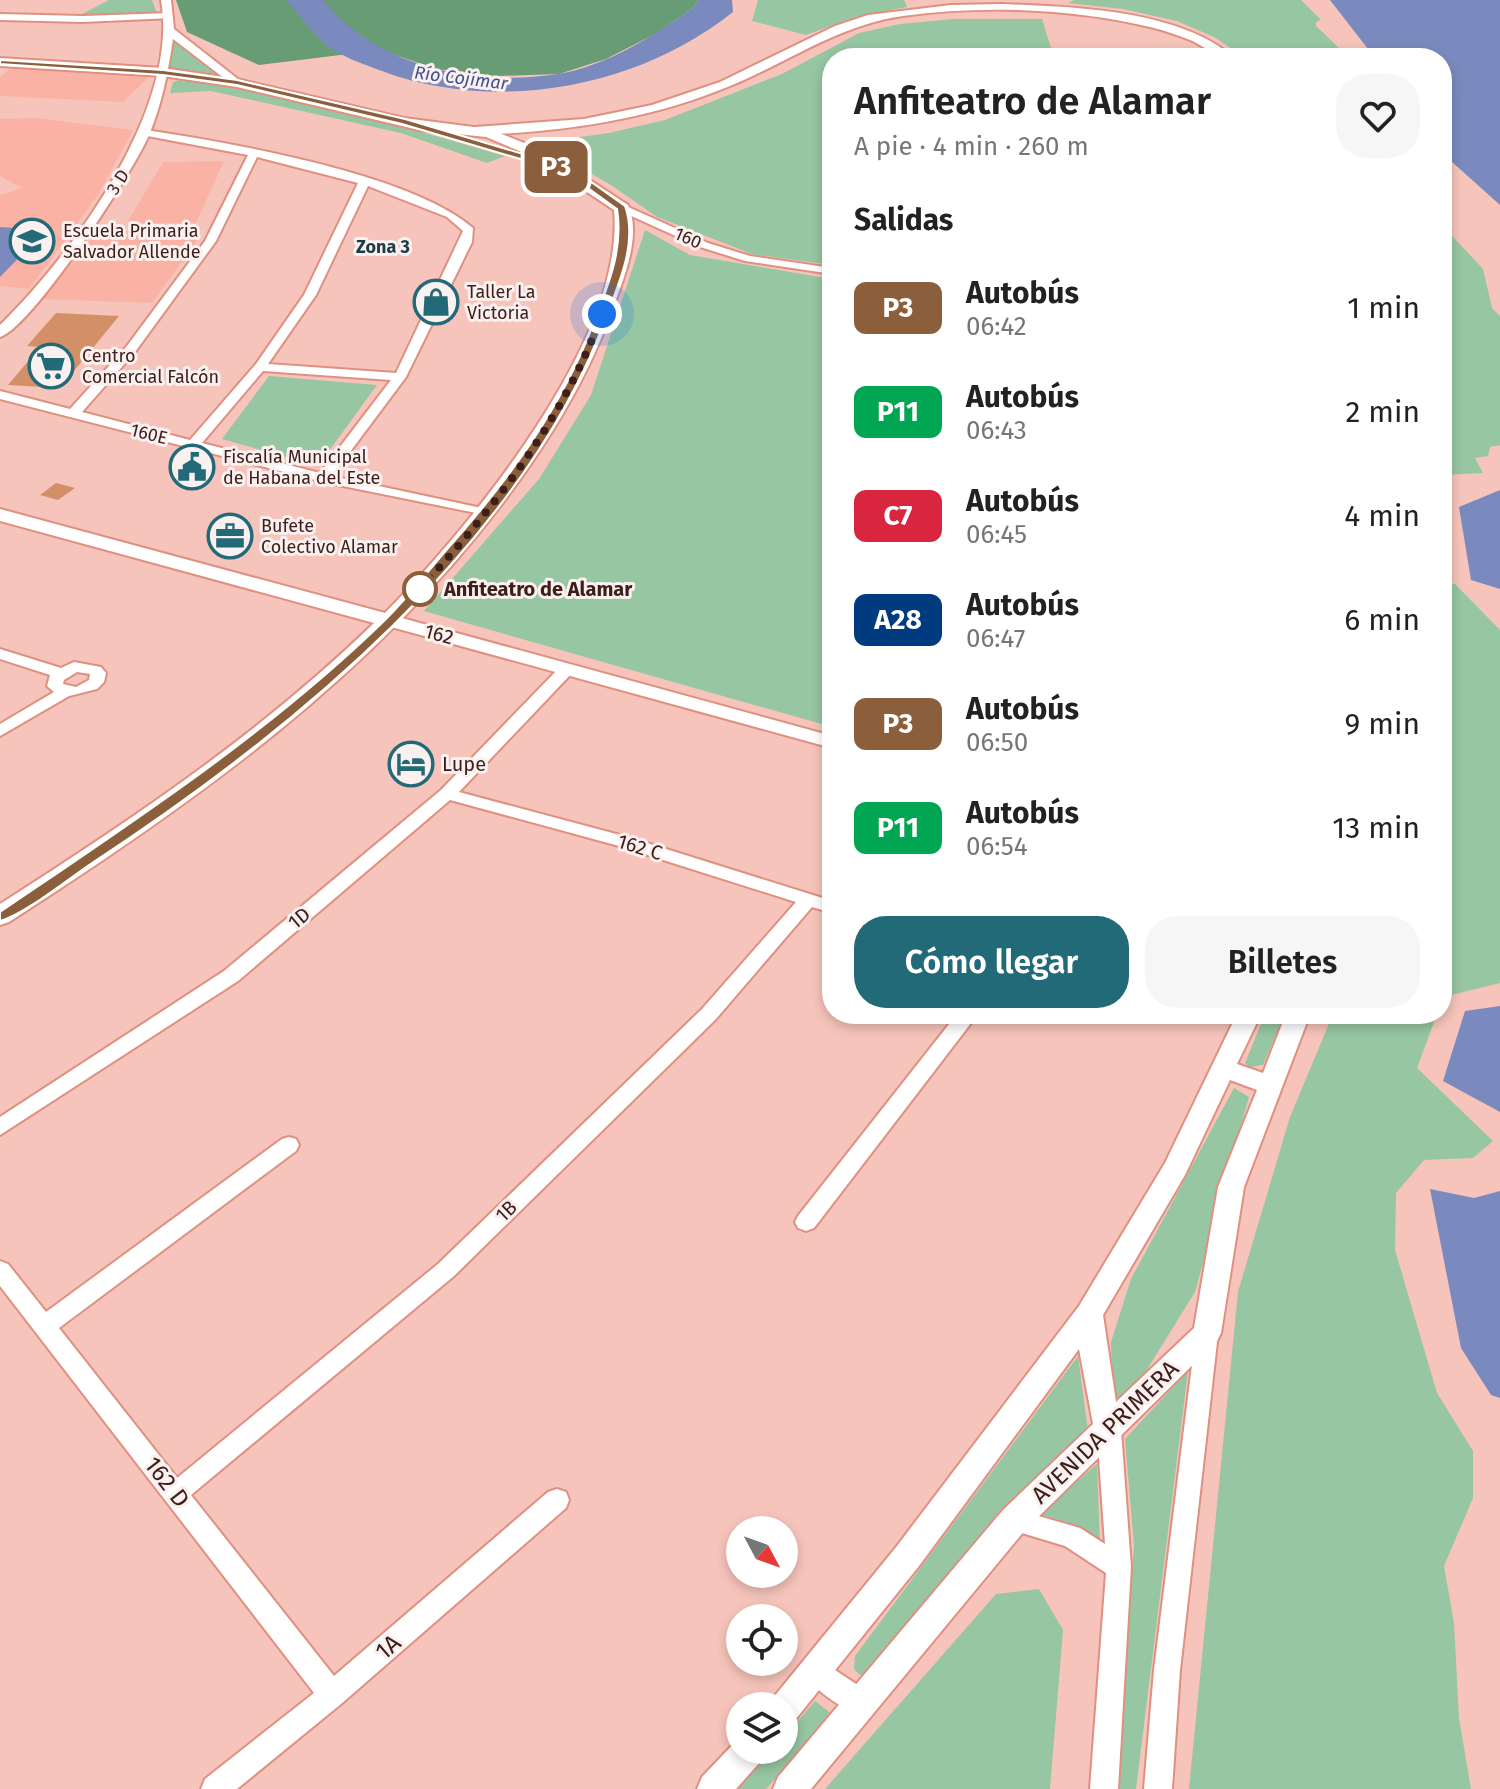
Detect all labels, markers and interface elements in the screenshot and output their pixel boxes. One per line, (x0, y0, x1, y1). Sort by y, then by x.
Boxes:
water label: Río Cojímar (413, 61, 510, 95)
button: heart (1336, 74, 1420, 158)
text: Anfiteatro de Alamar (854, 78, 1211, 124)
text: A pie · 4 min · 260 m (854, 131, 1089, 162)
line badge: P3 (520, 141, 592, 193)
text: P3 (541, 150, 571, 183)
street label: 3 D (102, 165, 134, 199)
text: Salidas (854, 202, 953, 238)
school or university icon: Escuela Primaria Salvador Allende (8, 217, 56, 265)
place label: Escuela Primaria Salvador Allende (63, 220, 201, 263)
street label: 160 (671, 222, 705, 254)
district label: Zona 3 (356, 236, 410, 258)
text: Autobús (966, 275, 1079, 311)
shop icon: Taller La Victoria (412, 278, 460, 326)
place label: Taller La Victoria (467, 281, 536, 324)
text: 1 min (1347, 290, 1420, 326)
text: P3 (883, 291, 913, 324)
your location (582, 294, 622, 334)
text: 06:42 (966, 311, 1027, 342)
supermarket icon: Centro Comercial Falcón (27, 342, 75, 390)
place label: Centro Comercial Falcón (82, 345, 219, 388)
text: Autobús (966, 379, 1079, 415)
text: 2 min (1345, 394, 1420, 430)
text: P11 (877, 395, 919, 428)
text: 06:43 (966, 415, 1027, 446)
street label: 160E (128, 419, 170, 449)
public building icon: Fiscalía Municipal de Habana del Este (168, 443, 216, 491)
place label: Fiscalía Municipal de Habana del Este (223, 446, 380, 489)
text: Autobús (966, 483, 1079, 519)
text: 4 min (1344, 498, 1420, 534)
text: C7 (884, 499, 912, 532)
office icon: Bufete Colectivo Alamar (206, 512, 254, 560)
place label: Bufete Colectivo Alamar (261, 515, 398, 558)
text: 06:45 (966, 519, 1027, 550)
marker: Anfiteatro de Alamar (403, 572, 437, 606)
place label: Anfiteatro de Alamar (443, 577, 633, 601)
text: Autobús (966, 587, 1079, 623)
text: 6 min (1344, 602, 1420, 638)
text: A28 (874, 603, 922, 636)
street label: 162 (422, 619, 456, 649)
text: 06:47 (966, 623, 1025, 654)
text: Autobús (966, 691, 1079, 727)
text: 9 min (1345, 706, 1420, 742)
text: P3 (883, 707, 913, 740)
text: 06:50 (966, 727, 1028, 758)
hotel icon: Lupe (387, 740, 435, 788)
place label: Lupe (442, 752, 486, 776)
text: Autobús (966, 795, 1079, 831)
text: 13 min (1332, 810, 1420, 846)
text: P11 (877, 811, 919, 844)
street label: 162 C (615, 829, 665, 865)
text: 06:54 (966, 831, 1028, 862)
street label: 1D (283, 902, 315, 934)
button: Cómo llegar (854, 916, 1129, 1008)
button: Billetes (1145, 916, 1420, 1008)
street label: 1B (490, 1195, 522, 1227)
street label: AVENIDA PRIMERA (1026, 1354, 1185, 1509)
street label: 162 D (139, 1451, 195, 1513)
north arrow (726, 1516, 798, 1588)
map controls (726, 1516, 798, 1764)
button: locate (726, 1604, 798, 1676)
street label: 1A (370, 1628, 406, 1665)
button: layers (726, 1692, 798, 1764)

